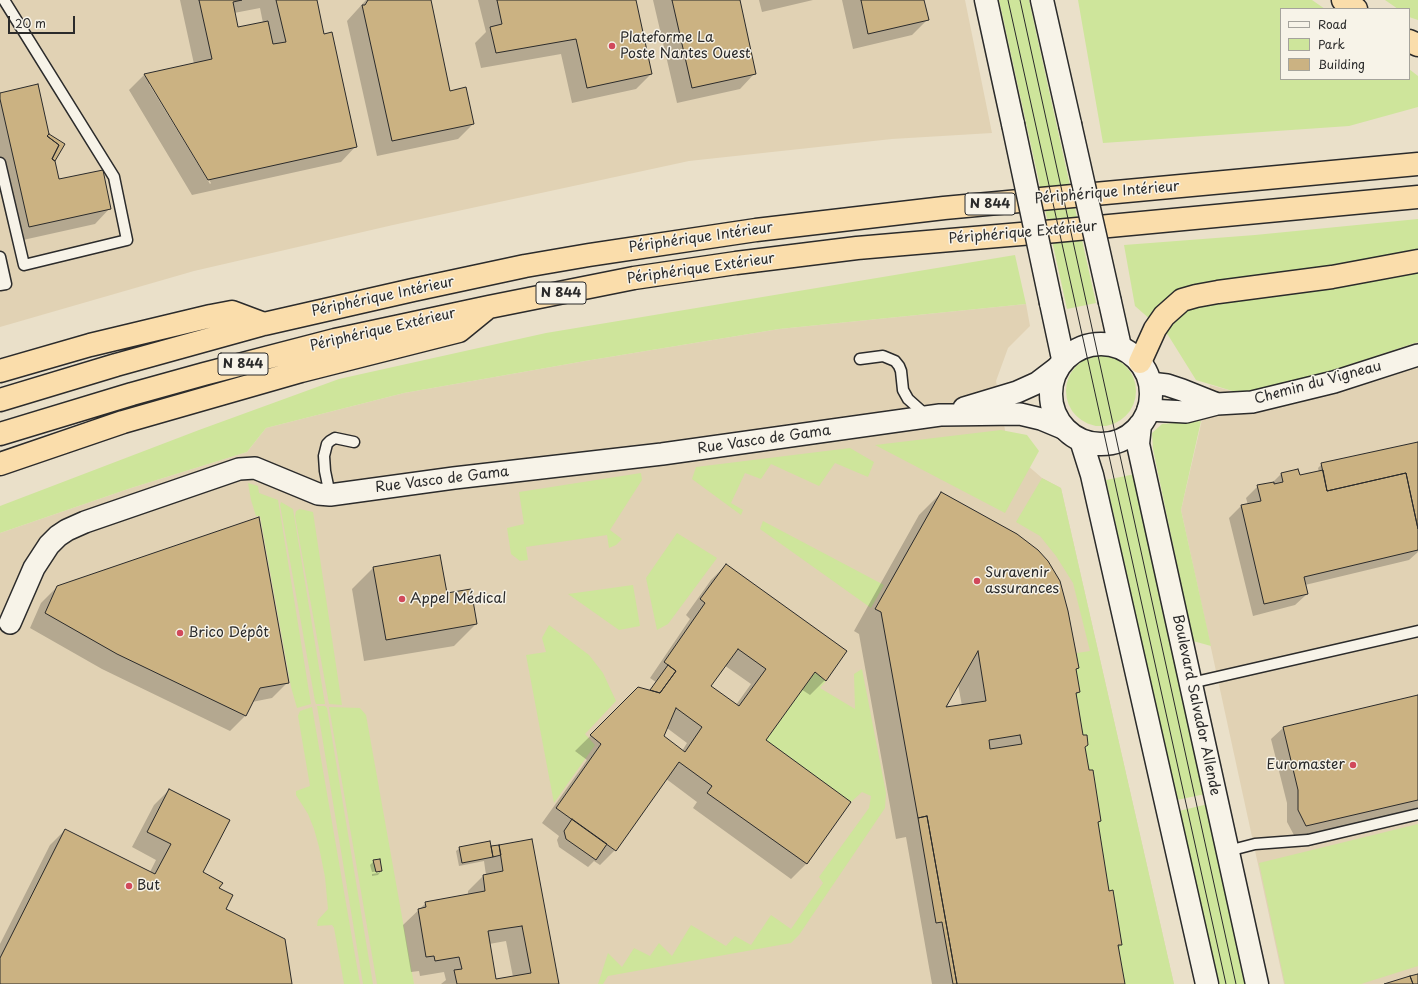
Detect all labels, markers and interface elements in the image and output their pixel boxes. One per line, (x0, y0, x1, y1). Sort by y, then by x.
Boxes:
scale bar (10, 8, 77, 34)
legend (1280, 8, 1410, 80)
text: 20 m (15, 14, 46, 32)
text: Road (1318, 15, 1347, 33)
place label: Plateforme La Poste Nantes Ouest (620, 30, 751, 62)
text: Park (1318, 35, 1345, 53)
marker: Plateforme La Poste Nantes Ouest (607, 41, 617, 51)
text: Building (1318, 55, 1365, 73)
street label: Périphérique Intérieur (1034, 178, 1180, 208)
road number: N 844 (965, 193, 1015, 215)
street label: Périphérique Extérieur (948, 218, 1098, 248)
street label: Périphérique Intérieur (628, 220, 774, 256)
street label: Périphérique Extérieur (626, 250, 776, 288)
street label: Périphérique Intérieur (310, 274, 456, 320)
road number: N 844 (536, 282, 586, 304)
street label: Périphérique Extérieur (309, 305, 457, 355)
road number: N 844 (218, 353, 268, 375)
street label: Chemin du Vigneau (1253, 358, 1383, 408)
street label: Rue Vasco de Gama (696, 422, 832, 458)
street label: Rue Vasco de Gama (374, 463, 510, 497)
place label: Suravenir assurances (985, 565, 1059, 598)
marker: Suravenir assurances (972, 576, 982, 586)
place label: Appel Médical (410, 591, 506, 607)
marker: Appel Médical (397, 594, 407, 604)
street label: Boulevard Salvador Allende (1169, 613, 1223, 797)
place label: Brico Dépôt (188, 625, 269, 641)
marker: Brico Dépôt (175, 628, 185, 638)
place label: Euromaster (1266, 757, 1345, 773)
marker: Euromaster (1348, 760, 1358, 770)
place label: But (137, 878, 160, 894)
marker: But (124, 881, 134, 891)

